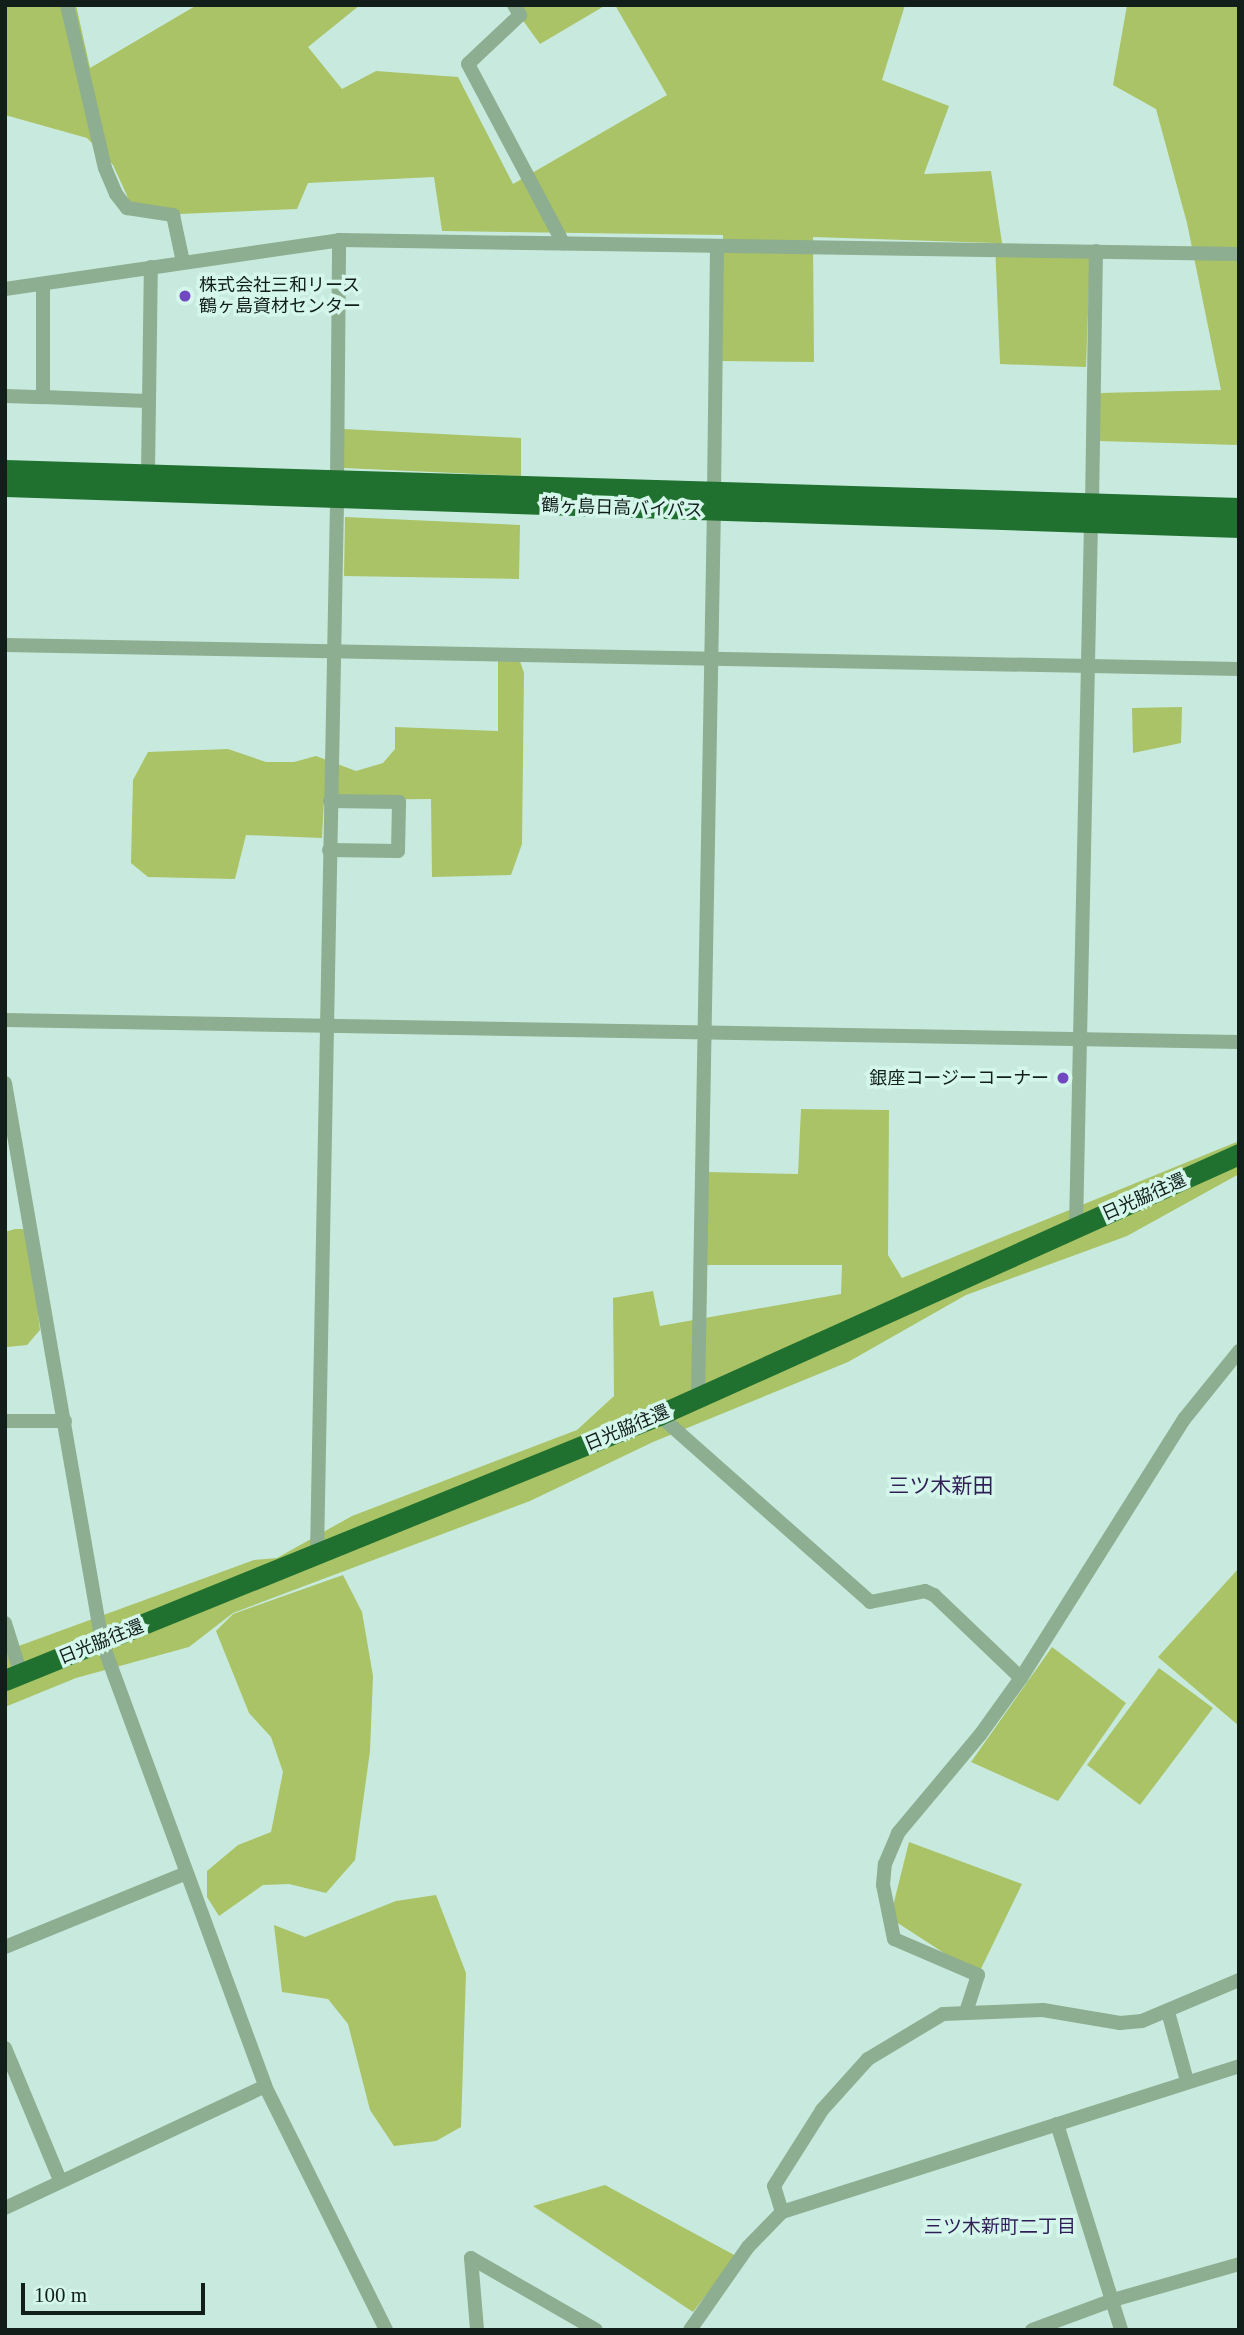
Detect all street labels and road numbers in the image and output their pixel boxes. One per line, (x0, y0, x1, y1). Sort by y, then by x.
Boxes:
street label: 鶴ヶ島日高バイパス (541, 494, 703, 522)
street label: 日光脇往還 (1098, 1169, 1190, 1225)
street label: 日光脇往還 (581, 1400, 673, 1456)
street label: 日光脇往還 (55, 1615, 147, 1669)

